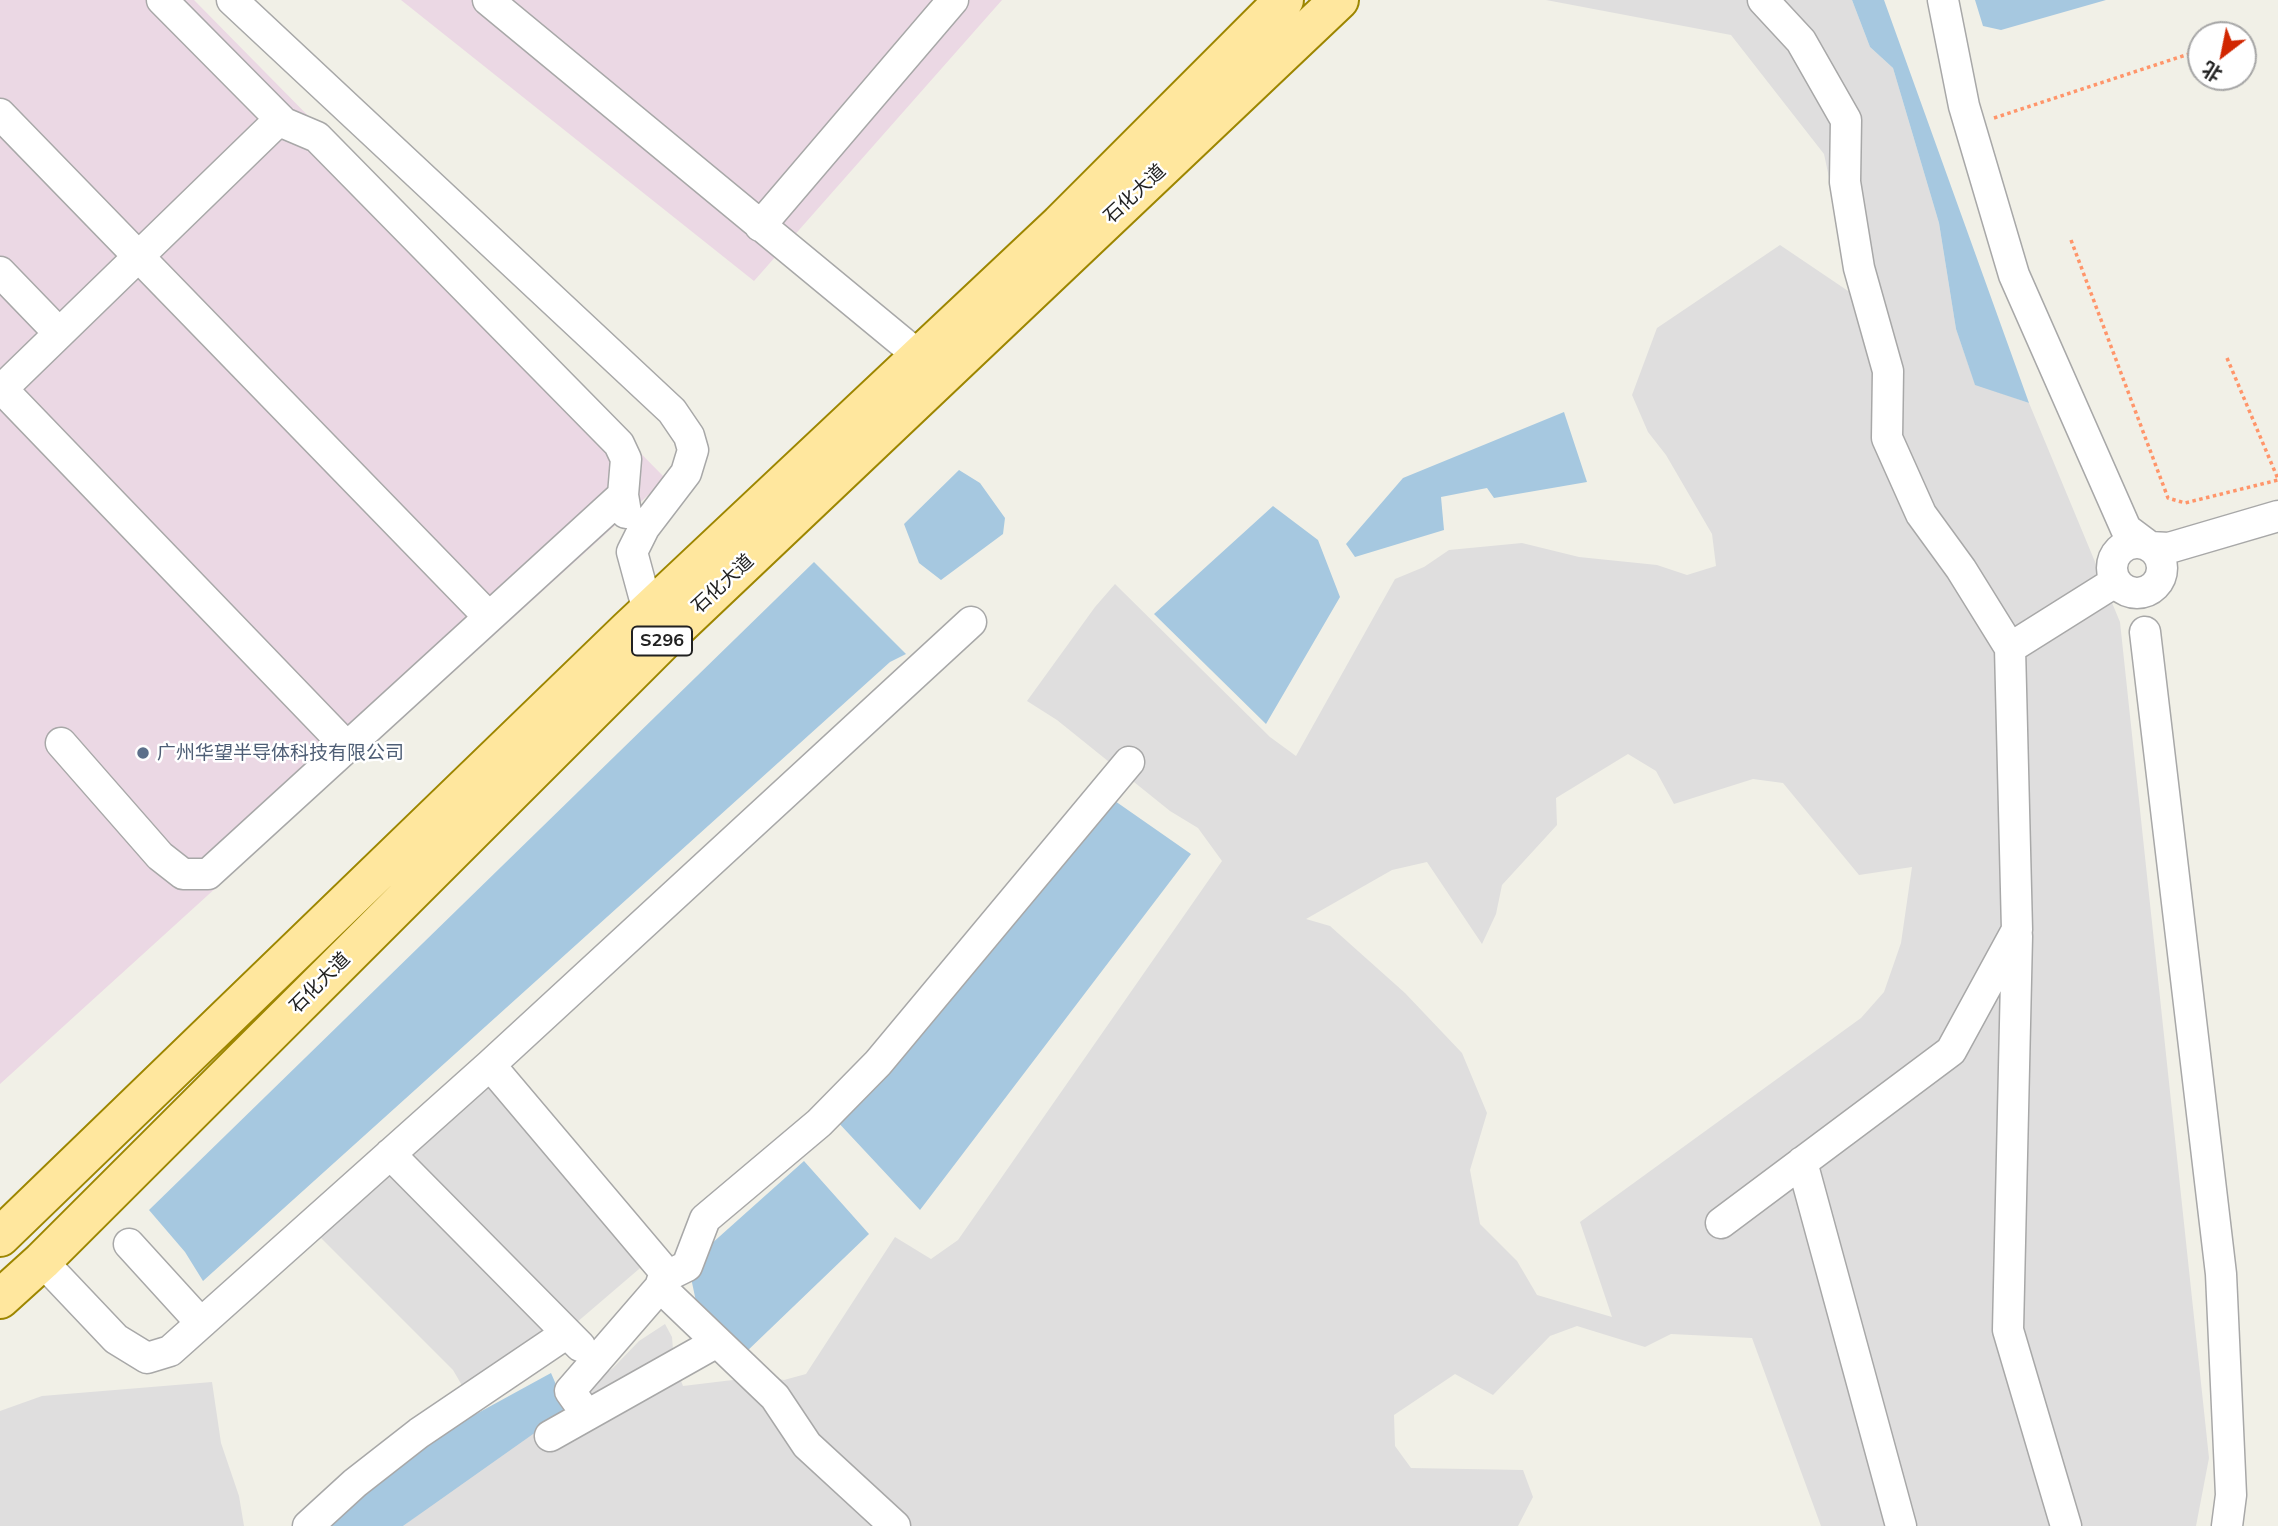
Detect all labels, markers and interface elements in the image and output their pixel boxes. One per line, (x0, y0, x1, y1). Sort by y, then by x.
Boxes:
north arrow (2187, 21, 2257, 91)
text: 北 (2198, 57, 2226, 87)
street label: 石化大道 (1099, 160, 1171, 228)
street label: 石化大道 (687, 550, 759, 618)
road number: S296 (632, 626, 692, 656)
place label: 广州华望半导体科技有限公司 (157, 742, 404, 764)
marker: 广州华望半导体科技有限公司 (135, 745, 151, 761)
street label: 石化大道 (285, 948, 355, 1018)

